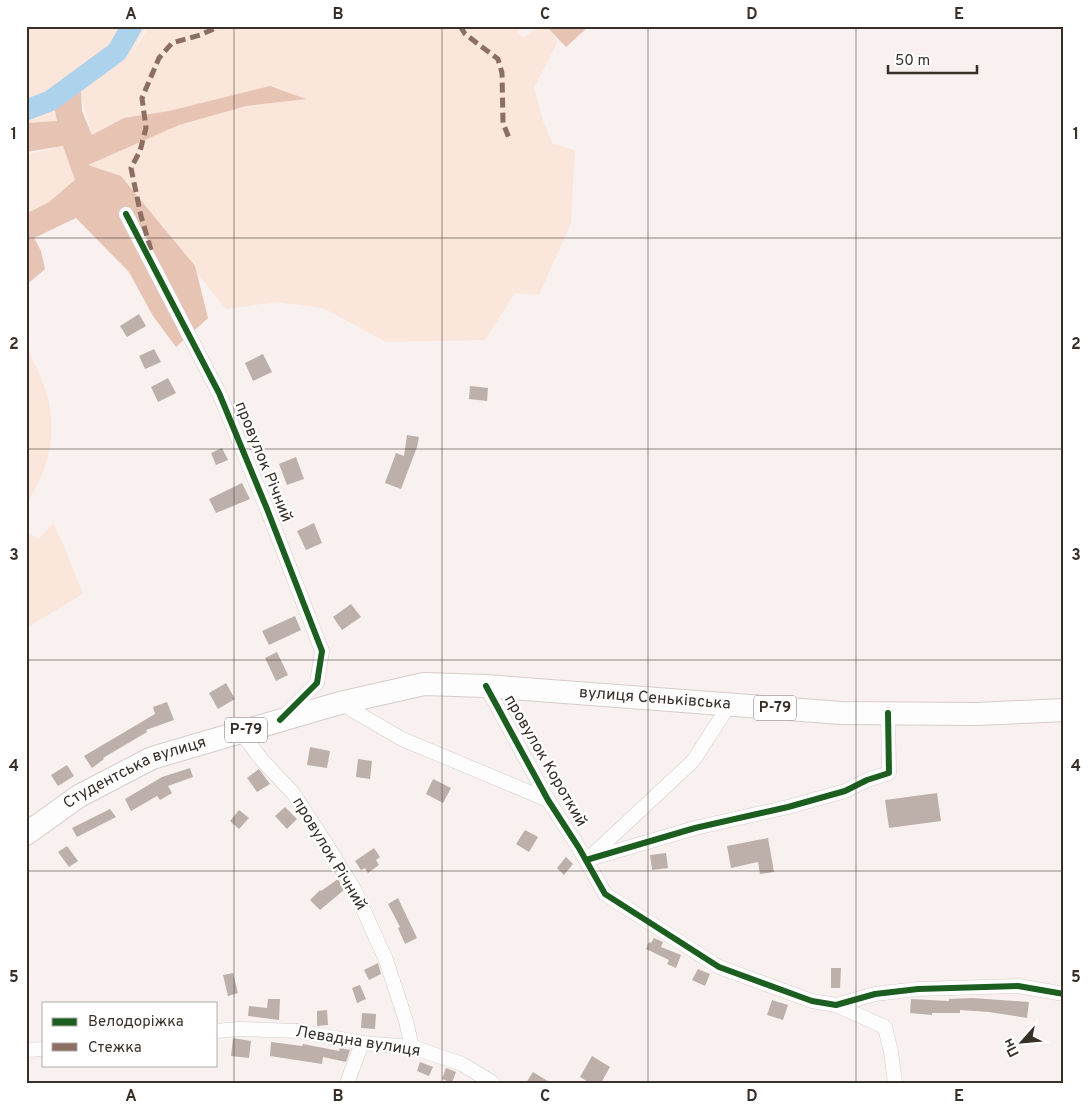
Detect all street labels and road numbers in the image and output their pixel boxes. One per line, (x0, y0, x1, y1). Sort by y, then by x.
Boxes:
street label: провулок Рiчний (230, 399, 296, 525)
street label: вулиця Сенькiвська (578, 683, 732, 715)
street label: провулок Короткий (499, 691, 591, 831)
road number: Р-79 (754, 696, 796, 720)
road number: Р-79 (225, 718, 267, 742)
street label: Студентська вулиця (60, 733, 209, 814)
street label: провулок Річний (287, 794, 371, 914)
street label: Левадна вулиця (294, 1022, 422, 1062)

